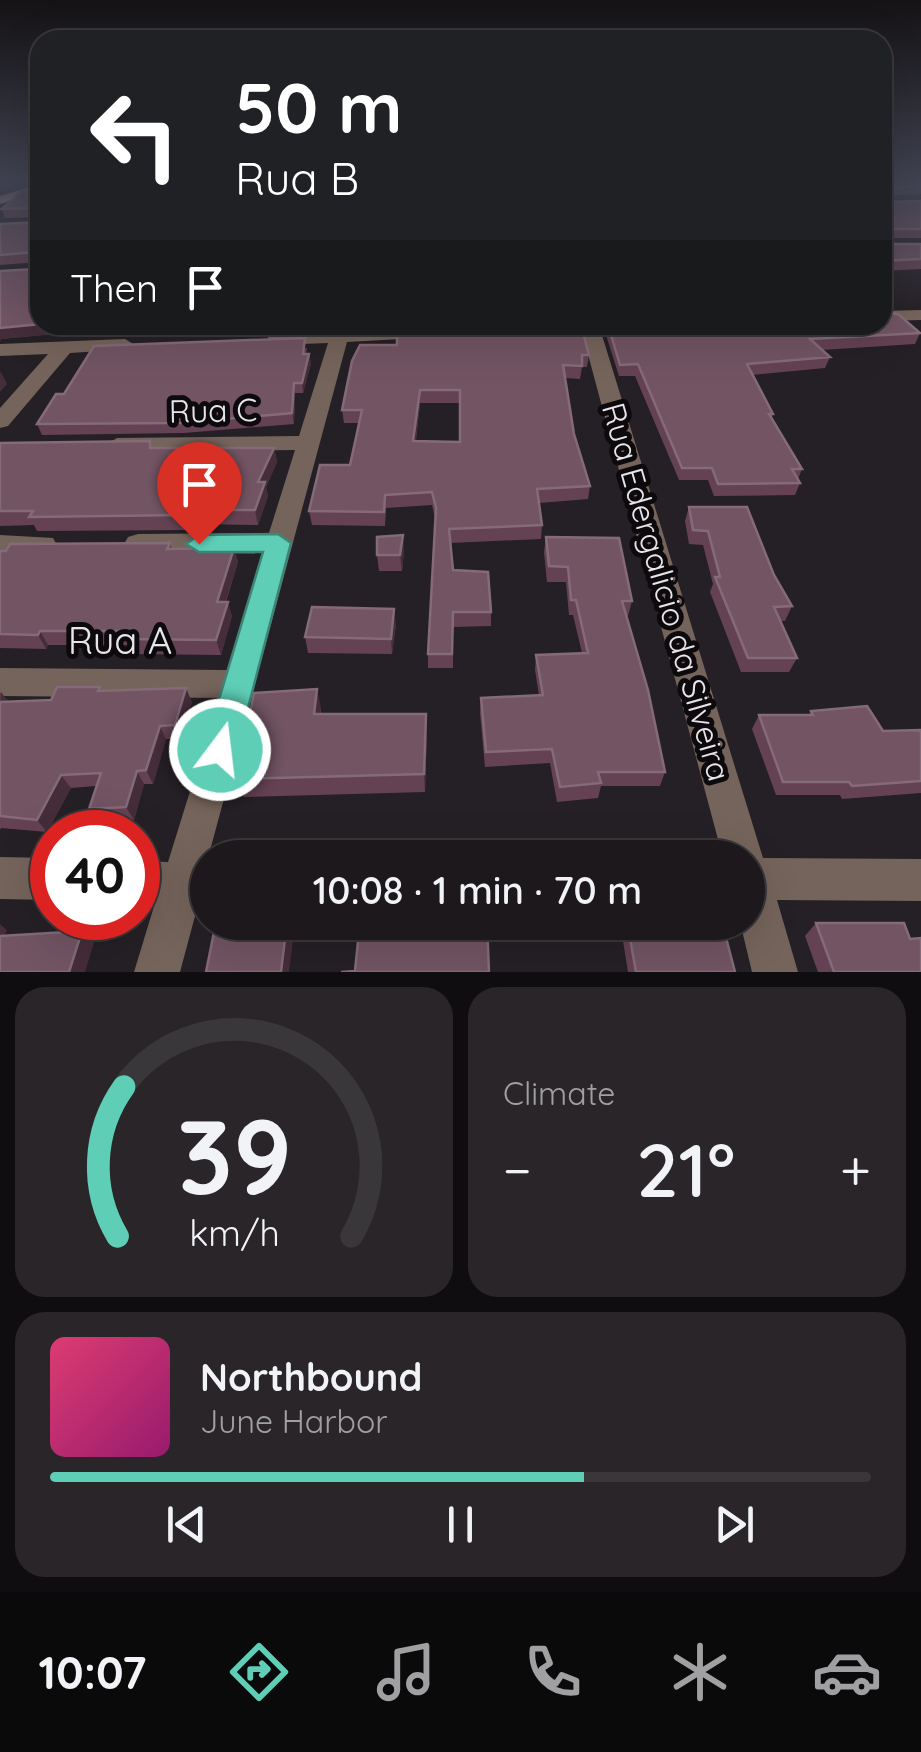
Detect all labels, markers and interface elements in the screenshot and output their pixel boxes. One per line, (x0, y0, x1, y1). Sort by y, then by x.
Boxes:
text: 50 m (235, 63, 402, 151)
icon: left (70, 70, 200, 200)
text: Rua B (235, 150, 359, 206)
icon: arrive (178, 260, 233, 315)
text: Then (70, 264, 158, 312)
street label: Rua C (168, 389, 258, 431)
street label: Rua Edergalicio da Silveira (594, 398, 740, 785)
pin (157, 442, 242, 545)
icon: arrive (172, 457, 227, 512)
street label: Rua A (68, 616, 172, 664)
position arrow (168, 698, 272, 802)
speed limit sign: 40 (30, 810, 160, 940)
text: 10:08 · 1 min · 70 m (313, 866, 642, 914)
text: Climate (503, 1073, 615, 1113)
text: 39 (177, 1090, 291, 1220)
text: 21° (636, 1122, 735, 1216)
text: − (503, 1135, 532, 1204)
text: + (840, 1135, 871, 1204)
text: km/h (189, 1210, 279, 1255)
text: Northbound (200, 1353, 422, 1401)
text: June Harbor (200, 1401, 388, 1441)
icon: previous (159, 1497, 214, 1552)
icon: pause (433, 1497, 488, 1552)
icon: next (707, 1497, 762, 1552)
icon: directions (224, 1637, 294, 1707)
icon: music (371, 1637, 441, 1707)
icon: phone (518, 1637, 588, 1707)
icon: climate (665, 1637, 735, 1707)
icon: car (812, 1637, 882, 1707)
text: 10:07 (39, 1644, 147, 1700)

